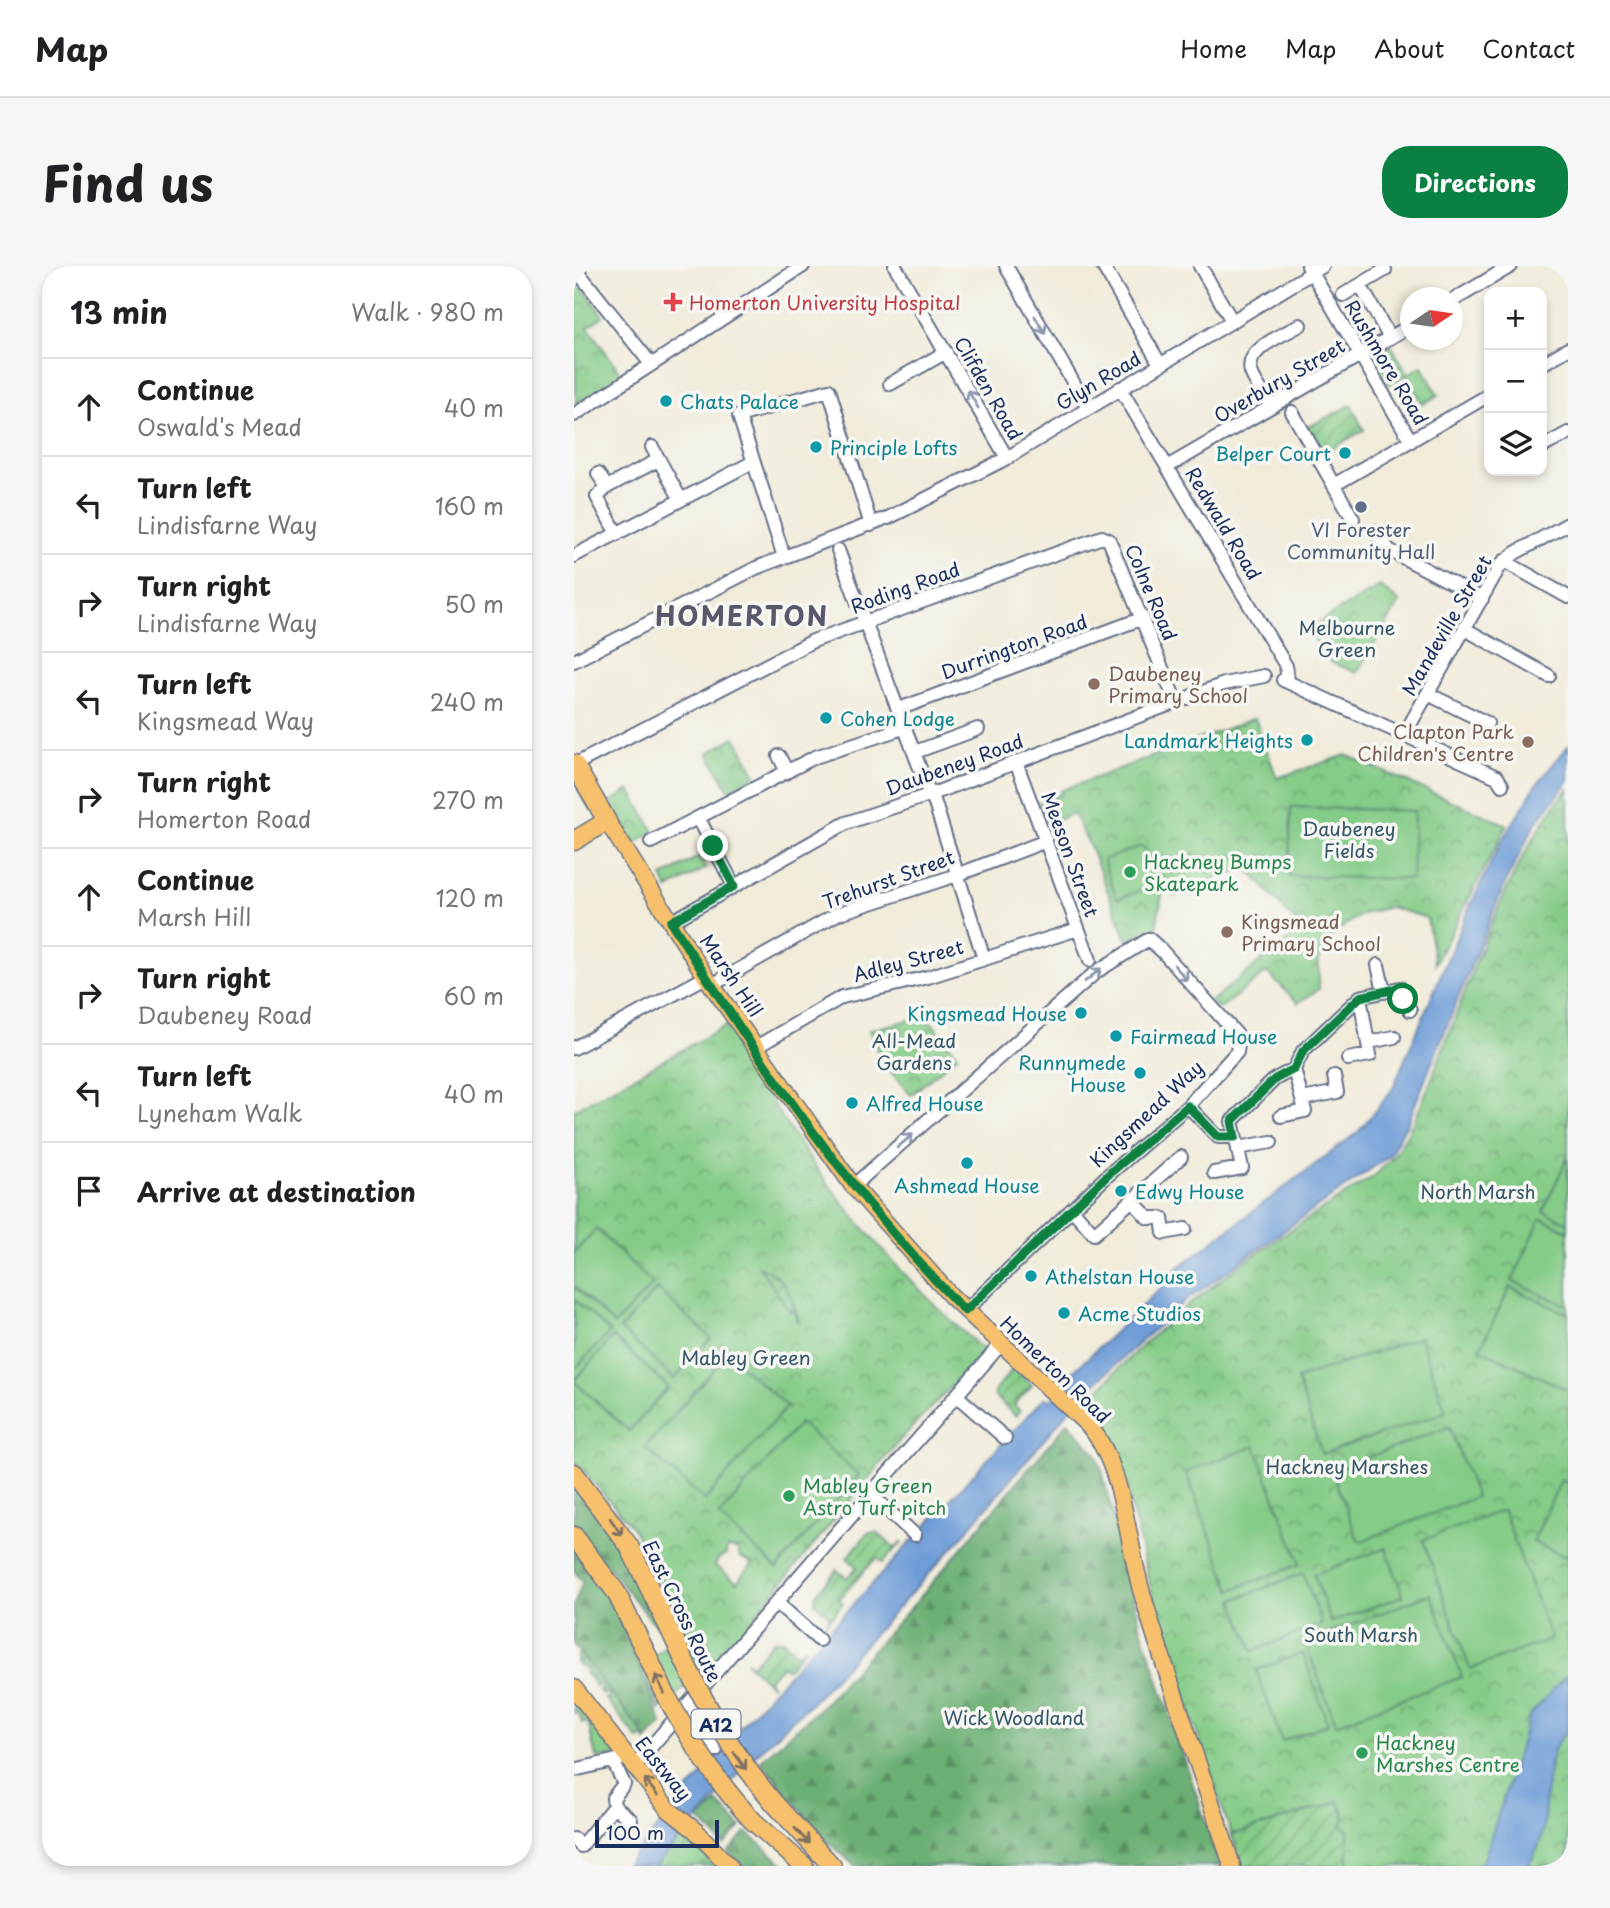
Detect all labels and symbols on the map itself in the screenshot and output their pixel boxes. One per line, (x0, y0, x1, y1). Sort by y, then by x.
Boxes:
north arrow (1400, 287, 1463, 350)
place label: Homerton University Hospital (689, 288, 960, 316)
marker: Homerton University Hospital (663, 292, 683, 312)
street label: Rushmore Road (1339, 294, 1435, 430)
one-way arrow (1034, 315, 1048, 335)
street label: Clifden Road (948, 331, 1030, 445)
street label: Overbury Street (1208, 331, 1350, 429)
street label: Glyn Road (1050, 344, 1146, 416)
place label: Chats Palace (680, 387, 799, 415)
one-way arrow (966, 389, 980, 409)
marker: Chats Palace (658, 393, 674, 409)
place label: Principle Lofts (830, 433, 957, 461)
marker: Principle Lofts (808, 439, 824, 455)
place label: Belper Court (1215, 439, 1331, 467)
marker: Belper Court (1337, 445, 1353, 461)
street label: Redwald Road (1179, 461, 1269, 585)
marker: VI Forester Community Hall (1353, 499, 1369, 515)
place label: VI Forester Community Hall (1287, 515, 1435, 565)
street label: Colne Road (1119, 539, 1185, 645)
street label: Mandeville Street (1394, 549, 1498, 701)
street label: Roding Road (846, 554, 964, 620)
district label: HOMERTON (655, 596, 829, 635)
street label: Durrington Road (937, 607, 1091, 685)
park label: Melbourne Green (1299, 613, 1395, 663)
place label: Daubeney Primary School (1108, 659, 1248, 709)
marker: Daubeney Primary School (1086, 676, 1102, 692)
place label: Cohen Lodge (840, 704, 955, 732)
marker: Cohen Lodge (818, 710, 834, 726)
place label: Clapton Park Children's Centre (1357, 717, 1514, 767)
street label: Daubeney Road (881, 726, 1027, 802)
place label: Landmark Heights (1124, 726, 1293, 754)
marker: Landmark Heights (1299, 732, 1315, 748)
marker: Clapton Park Children's Centre (1520, 734, 1536, 750)
street label: Meeson Street (1035, 787, 1107, 921)
park label: Daubeney Fields (1302, 814, 1396, 864)
route end (697, 830, 728, 861)
street label: Trehurst Street (818, 842, 958, 916)
place label: Hackney Bumps Skatepark (1144, 847, 1292, 897)
marker: Hackney Bumps Skatepark (1122, 864, 1138, 880)
place label: Kingsmead Primary School (1241, 907, 1381, 957)
marker: Kingsmead Primary School (1219, 924, 1235, 940)
street label: Marsh Hill (694, 928, 770, 1022)
street label: Adley Street (850, 932, 966, 988)
one-way arrow (1173, 964, 1190, 981)
one-way arrow (1084, 967, 1102, 982)
route start (1387, 983, 1418, 1014)
place label: Kingsmead House (907, 999, 1067, 1027)
marker: Kingsmead House (1073, 1005, 1089, 1021)
place label: Fairmead House (1130, 1022, 1277, 1050)
park label: All-Mead Gardens (872, 1026, 956, 1076)
marker: Fairmead House (1108, 1028, 1124, 1044)
place label: Runnymede House (1018, 1048, 1126, 1098)
street label: Kingsmead Way (1083, 1053, 1209, 1173)
marker: Runnymede House (1132, 1065, 1148, 1081)
place label: Alfred House (866, 1089, 984, 1117)
marker: Alfred House (844, 1095, 860, 1111)
one-way arrow (895, 1133, 913, 1149)
marker: Ashmead House (959, 1155, 975, 1171)
place label: Ashmead House (894, 1171, 1040, 1199)
place label: Edwy House (1135, 1177, 1244, 1205)
park label: North Marsh (1420, 1177, 1536, 1205)
marker: Edwy House (1113, 1183, 1129, 1199)
place label: Athelstan House (1045, 1262, 1194, 1290)
marker: Athelstan House (1023, 1268, 1039, 1284)
place label: Acme Studios (1078, 1299, 1201, 1327)
marker: Acme Studios (1056, 1305, 1072, 1321)
street label: Homerton Road (994, 1309, 1118, 1429)
park label: Mabley Green (681, 1343, 811, 1371)
park label: Hackney Marshes (1266, 1452, 1428, 1480)
place label: Mabley Green Astro Turf pitch (803, 1471, 946, 1521)
marker: Mabley Green Astro Turf pitch (781, 1488, 797, 1504)
one-way arrow (609, 1517, 623, 1536)
street label: East Cross Route (637, 1535, 729, 1687)
park label: South Marsh (1304, 1620, 1418, 1648)
one-way arrow (653, 1674, 667, 1695)
park label: Wick Woodland (944, 1703, 1085, 1731)
road number: A12 (692, 1709, 740, 1738)
place label: Hackney Marshes Centre (1376, 1728, 1520, 1778)
street label: Eastway (629, 1730, 699, 1806)
marker: Hackney Marshes Centre (1354, 1745, 1370, 1761)
one-way arrow (733, 1751, 747, 1770)
one-way arrow (644, 1778, 658, 1797)
scale bar (595, 1817, 719, 1849)
one-way arrow (793, 1826, 810, 1844)

